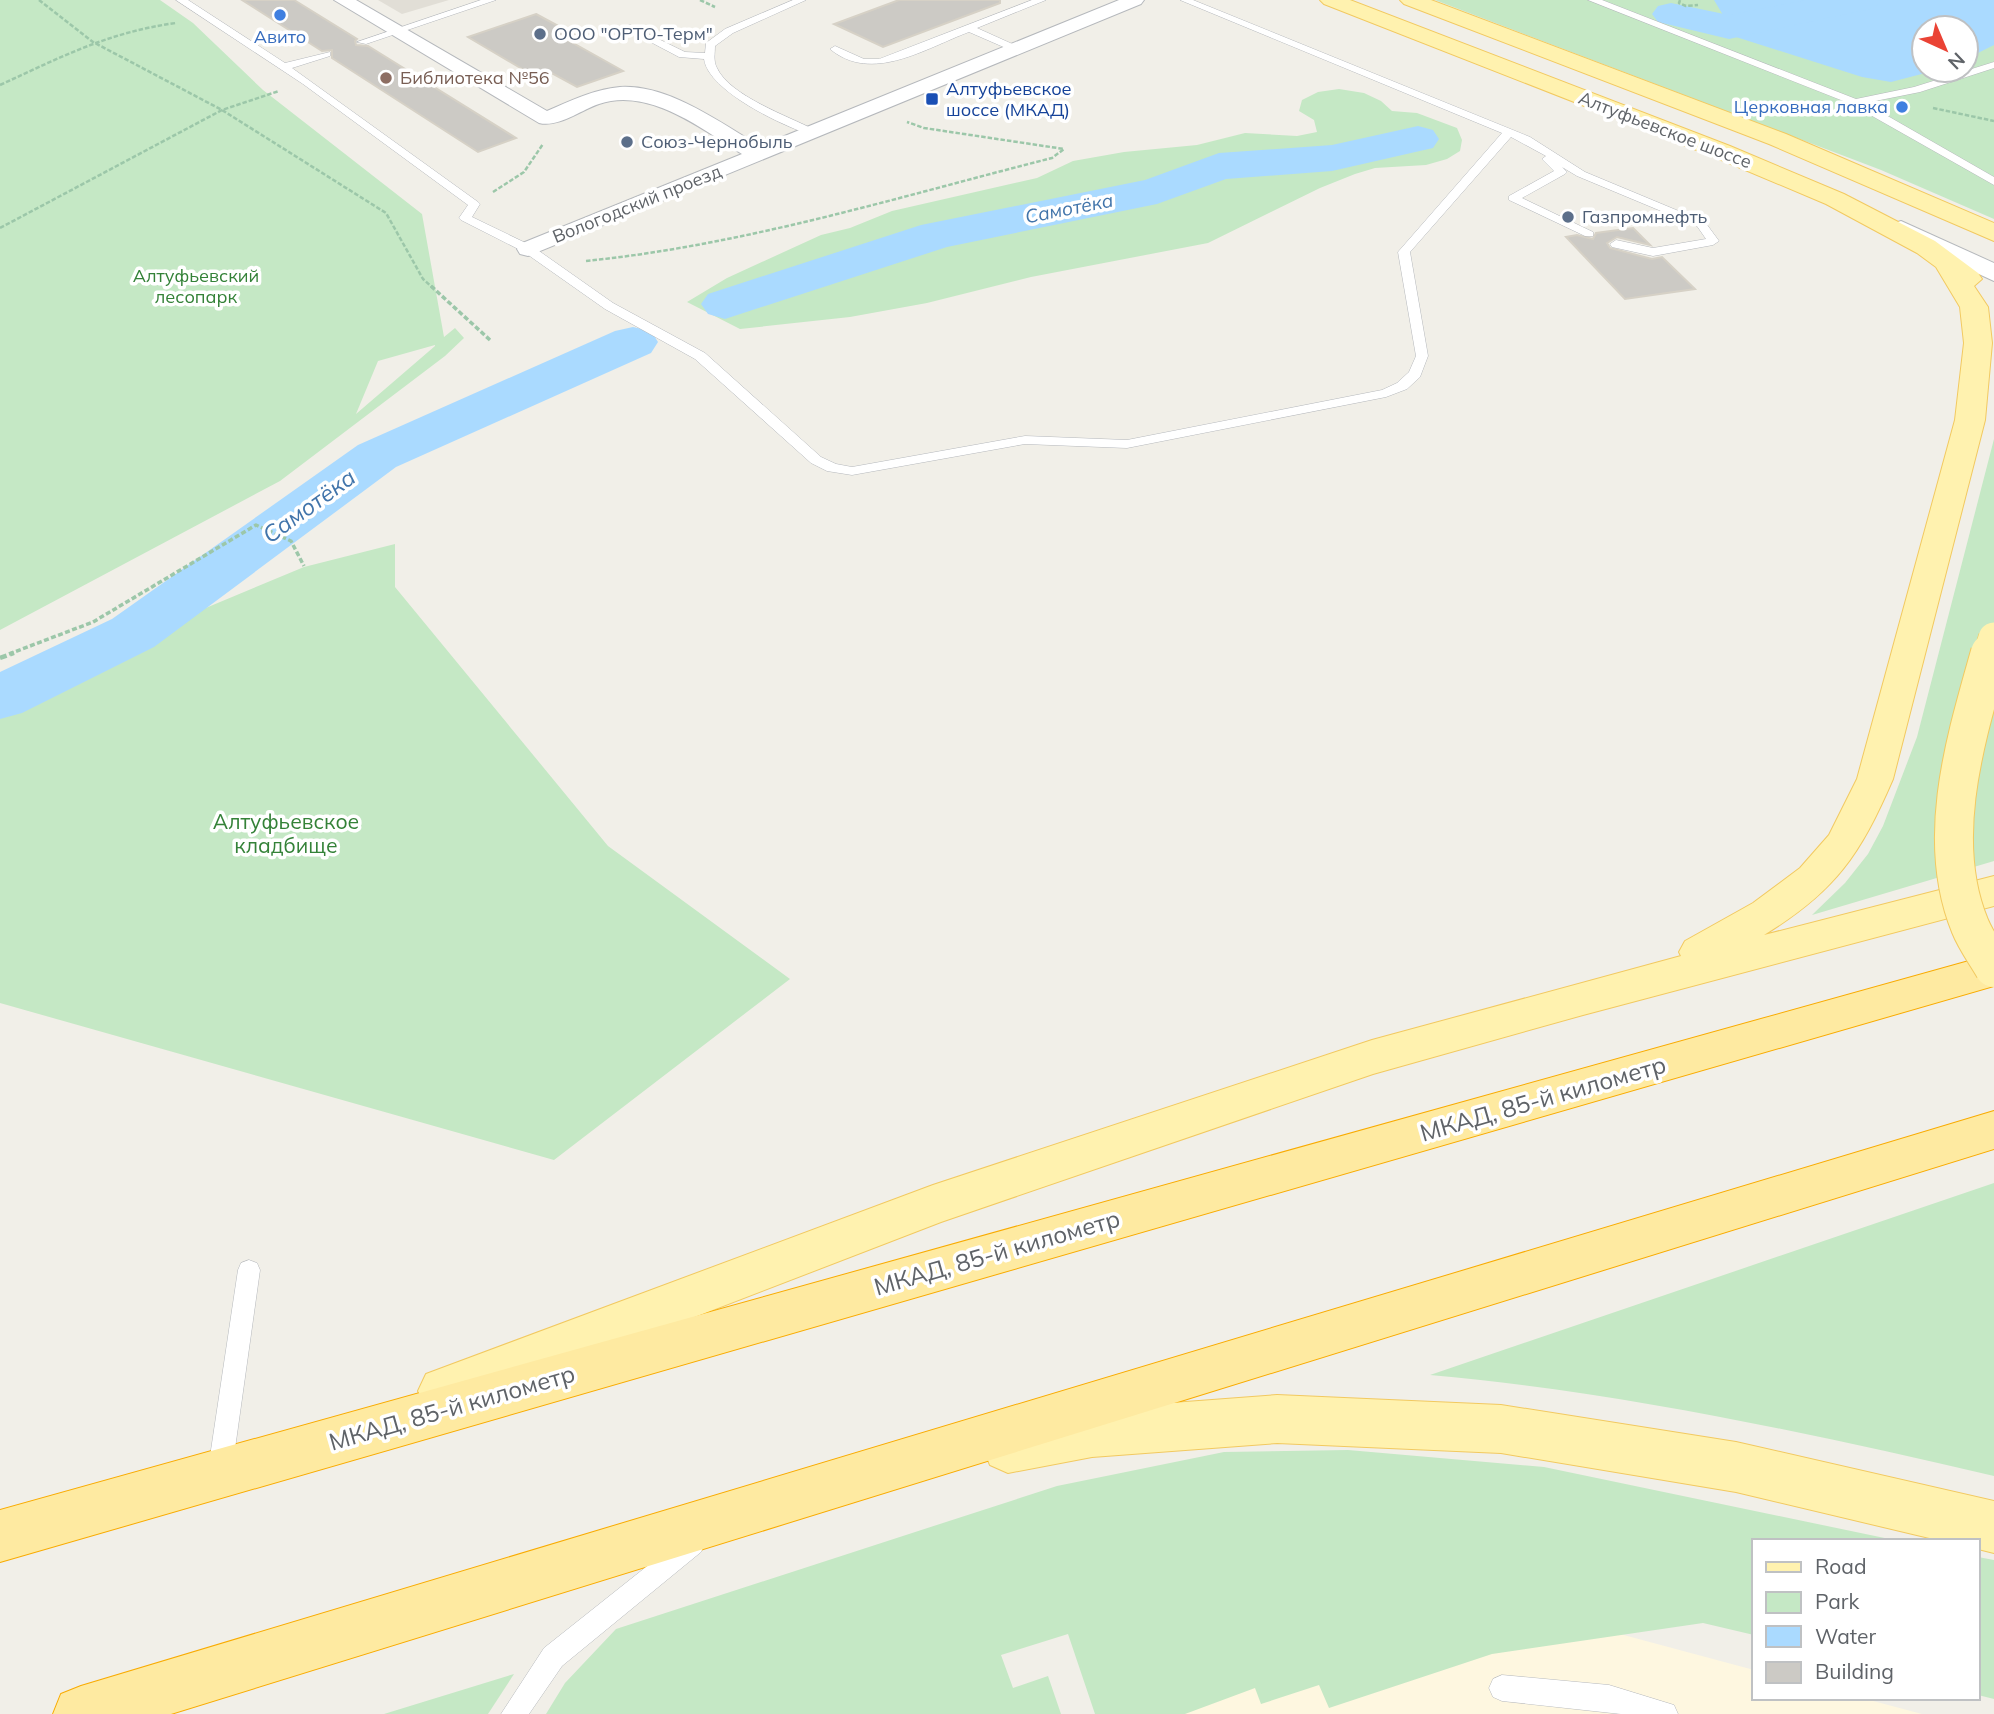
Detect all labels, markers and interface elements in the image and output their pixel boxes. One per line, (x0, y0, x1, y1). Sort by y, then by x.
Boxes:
marker: Авито (272, 7, 288, 23)
north arrow (1910, 14, 1980, 84)
place label: ООО "ОРТО-Терм" (554, 22, 713, 45)
place label: Авито (254, 25, 306, 48)
marker: ООО "ОРТО-Терм" (532, 26, 548, 42)
text: N (1943, 48, 1970, 75)
place label: Библиотека №56 (400, 66, 550, 89)
marker: Библиотека №56 (378, 70, 394, 86)
place label: Алтуфьевское шоссе (МКАД) (946, 77, 1072, 121)
street label: Алтуфьевское шоссе (1575, 86, 1755, 173)
marker: Алтуфьевское шоссе (МКАД) (924, 91, 940, 107)
place label: Церковная лавка (1734, 95, 1888, 118)
marker: Церковная лавка (1894, 99, 1910, 115)
place label: Союз-Чернобыль (641, 130, 793, 153)
marker: Союз-Чернобыль (619, 134, 635, 150)
street label: Вологодский проезд (549, 159, 725, 248)
water label: Самотёка (1023, 188, 1115, 228)
place label: Газпромнефть (1582, 205, 1708, 228)
marker: Газпромнефть (1560, 209, 1576, 225)
park label: Алтуфьевский лесопарк (133, 264, 259, 308)
water label: Самотёка (257, 462, 361, 549)
park label: Алтуфьевское кладбище (213, 808, 359, 858)
street label: МКАД, 85-й километр (1416, 1049, 1669, 1148)
street label: МКАД, 85-й километр (870, 1203, 1123, 1302)
street label: МКАД, 85-й километр (325, 1358, 578, 1457)
legend (1752, 1539, 1980, 1700)
text: Road (1815, 1553, 1866, 1579)
text: Park (1815, 1588, 1859, 1614)
text: Water (1815, 1623, 1876, 1649)
text: Building (1815, 1658, 1894, 1684)

